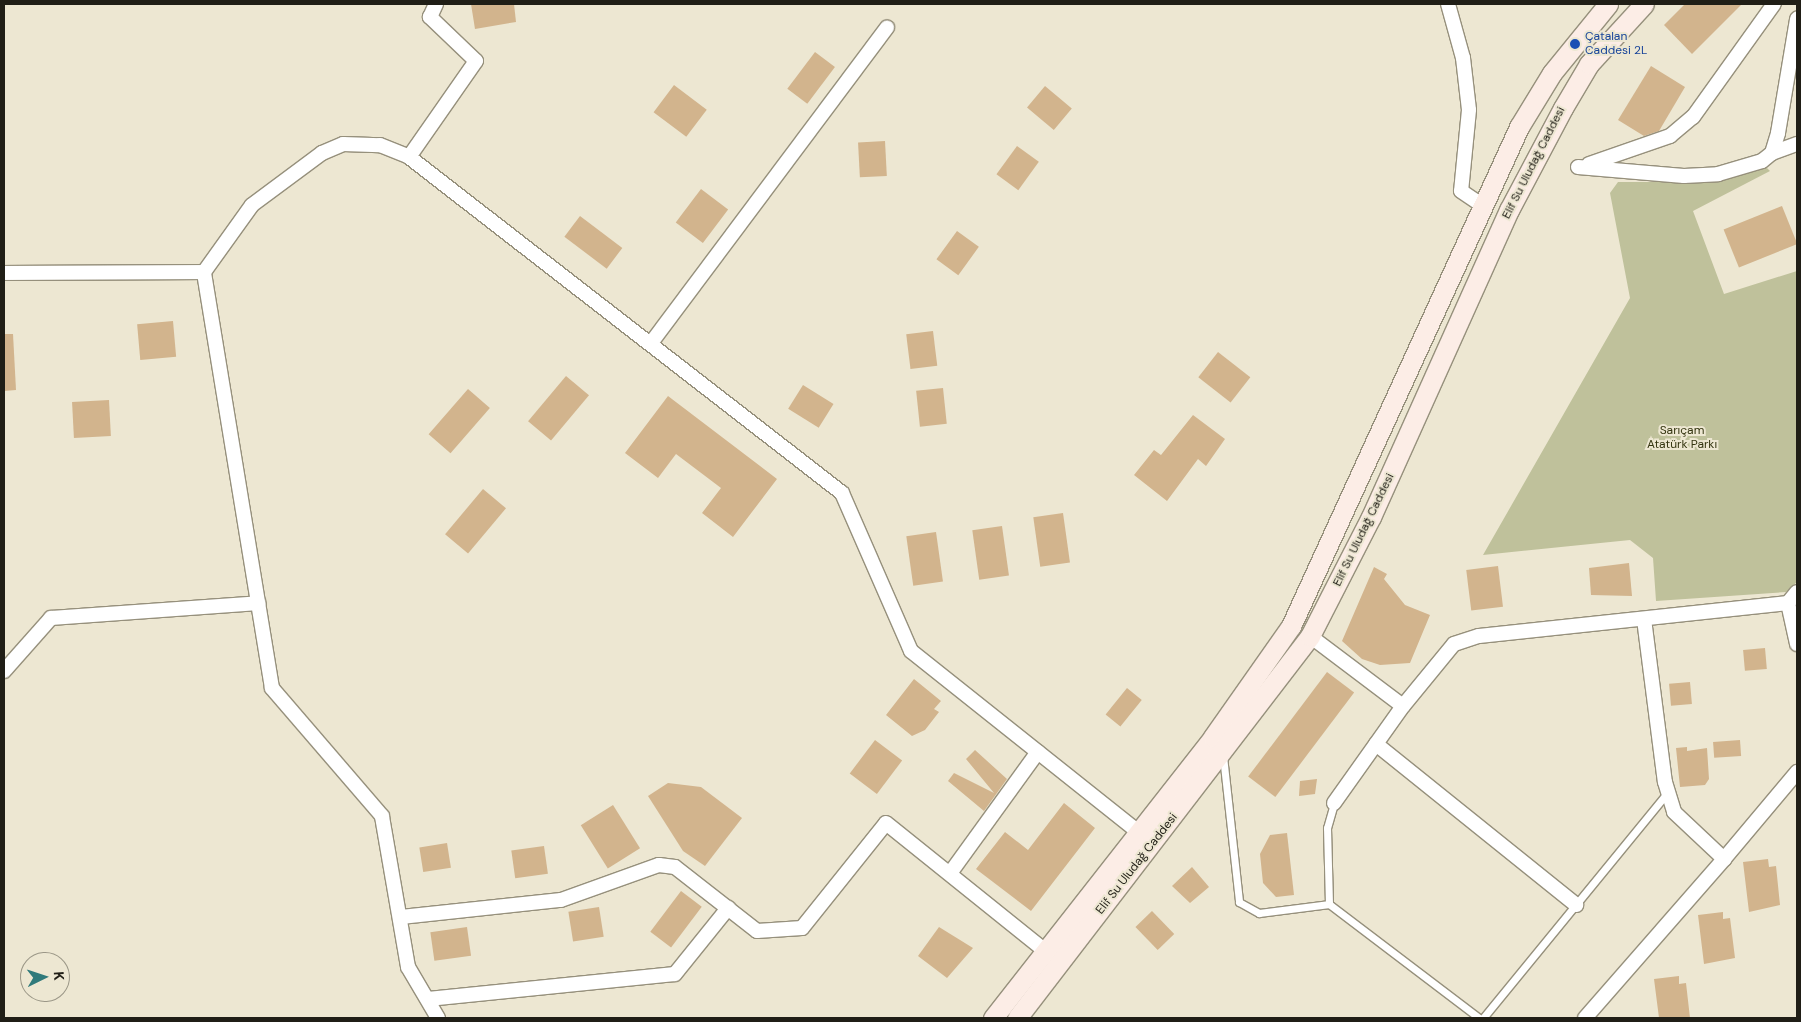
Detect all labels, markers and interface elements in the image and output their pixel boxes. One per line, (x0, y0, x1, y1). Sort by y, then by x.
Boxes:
place label: Çatalan Caddesi 2L (1585, 30, 1647, 58)
marker: Çatalan Caddesi 2L (1569, 38, 1581, 50)
street label: Elif Su Uludağ Caddesi (1499, 105, 1569, 221)
park label: Sarıçam Atatürk Parkı (1647, 424, 1717, 452)
street label: Elif Su Uludağ Caddesi (1330, 471, 1398, 589)
street label: Elif Su Uludağ Caddesi (1093, 811, 1181, 917)
north arrow (20, 952, 70, 1002)
text: K (50, 971, 68, 981)

